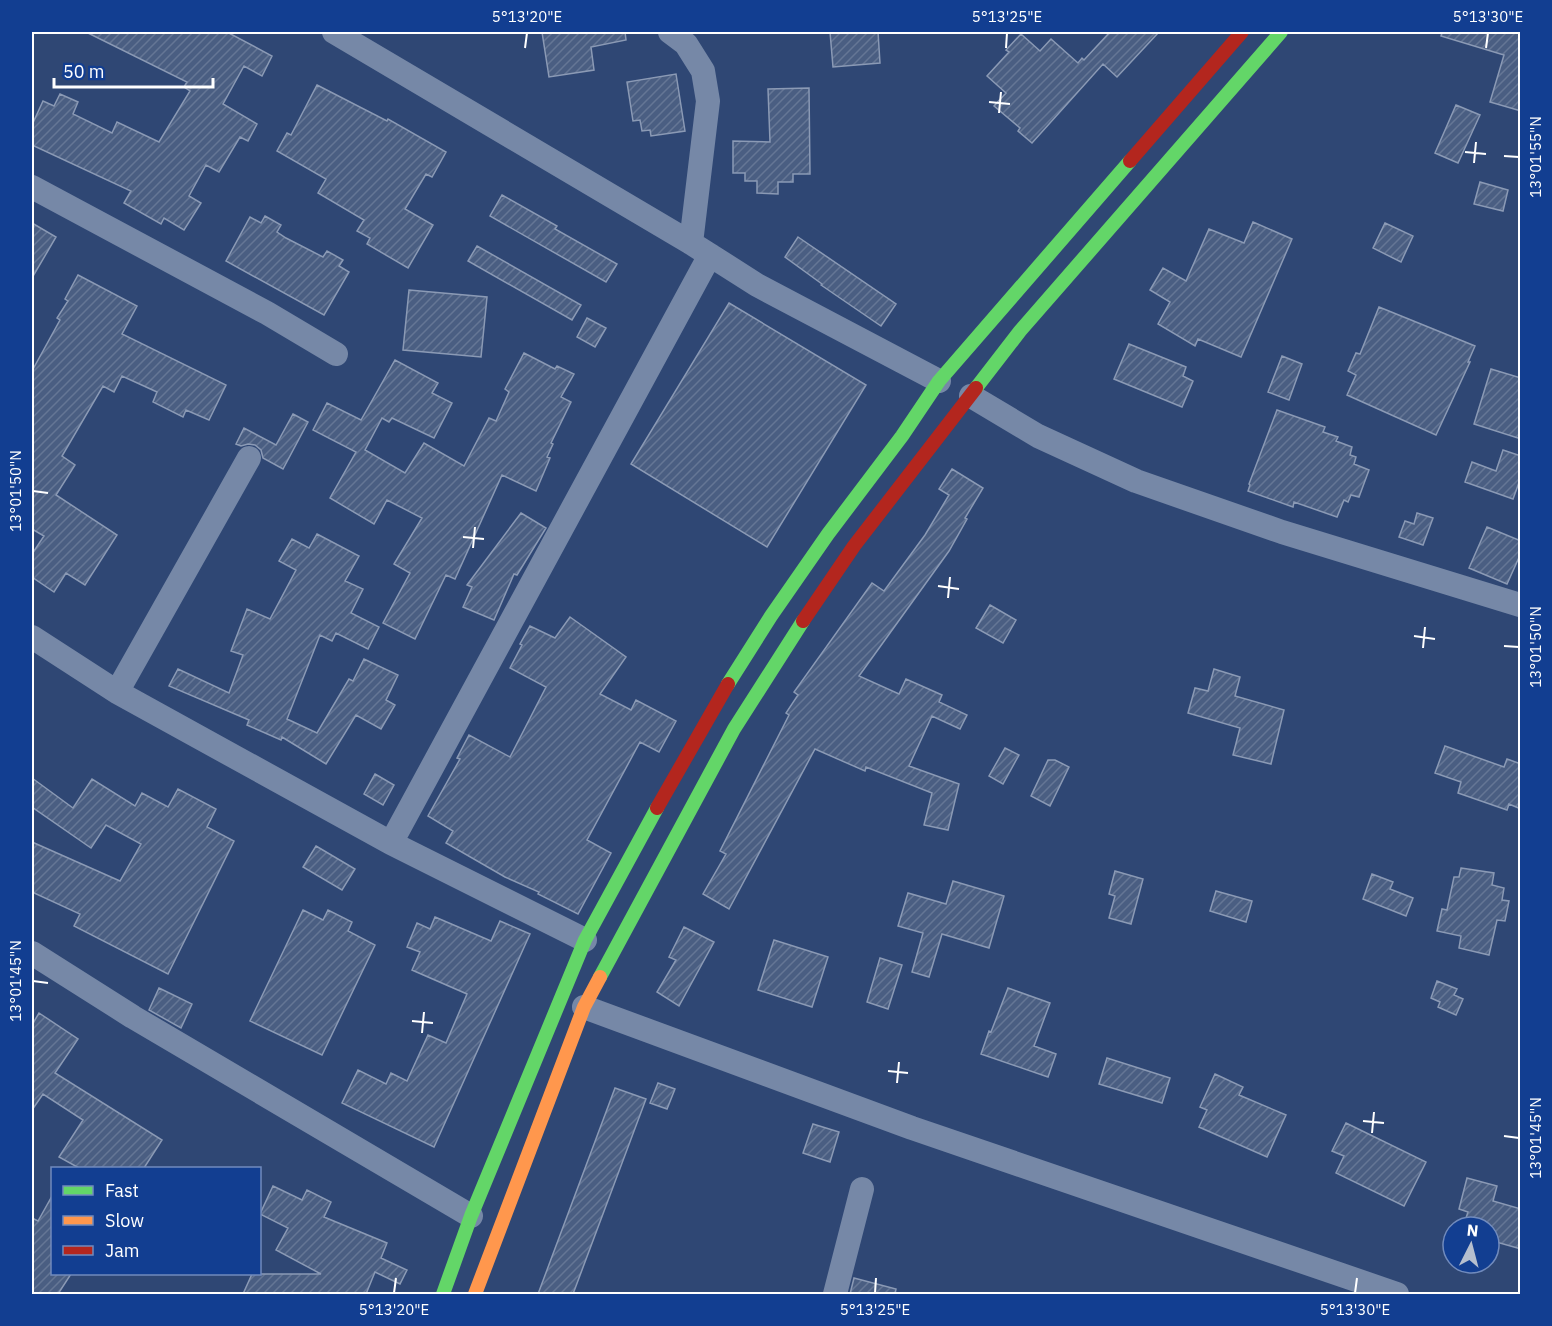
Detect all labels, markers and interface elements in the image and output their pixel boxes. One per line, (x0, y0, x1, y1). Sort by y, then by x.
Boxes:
text: 5°13'20"E (492, 7, 562, 26)
text: 5°13'25"E (972, 7, 1042, 26)
text: 5°13'30"E (1453, 7, 1523, 26)
scale bar (54, 51, 213, 89)
text: 50 m (63, 60, 105, 83)
text: 13°01'55"N (1526, 116, 1545, 198)
text: 13°01'50"N (6, 450, 25, 532)
text: 13°01'50"N (1526, 606, 1545, 688)
text: 13°01'45"N (6, 940, 25, 1022)
text: 13°01'45"N (1526, 1097, 1545, 1179)
legend (51, 1167, 261, 1275)
text: Fast (105, 1179, 139, 1202)
text: Slow (105, 1209, 144, 1232)
north arrow (1441, 1215, 1501, 1275)
text: N (1466, 1220, 1479, 1241)
text: Jam (105, 1239, 140, 1262)
text: 5°13'20"E (359, 1300, 429, 1319)
text: 5°13'25"E (840, 1300, 910, 1319)
text: 5°13'30"E (1320, 1300, 1390, 1319)

